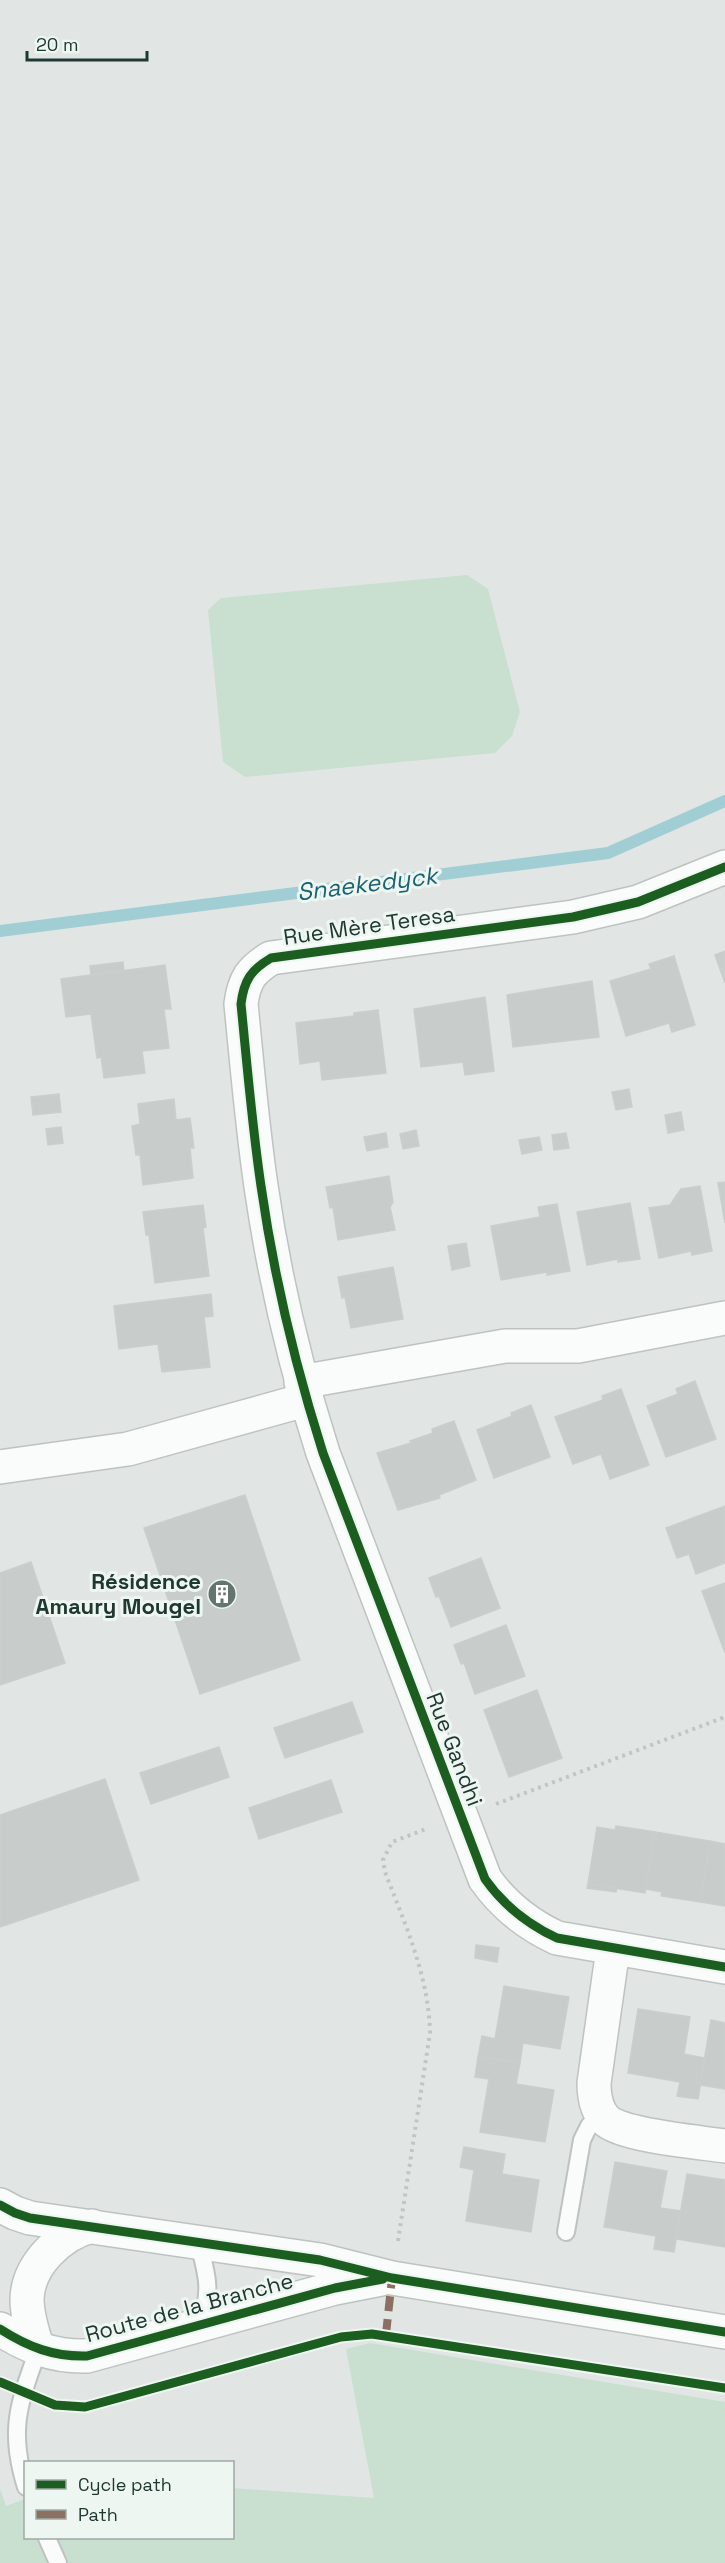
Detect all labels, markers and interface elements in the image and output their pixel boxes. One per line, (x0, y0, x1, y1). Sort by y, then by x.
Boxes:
scale bar (27, 24, 147, 62)
text: 20 m (36, 33, 79, 56)
water label: Snaekedyck (295, 859, 442, 907)
street label: Rue Mère Teresa (281, 899, 457, 951)
place label: Résidence Amaury Mougel (35, 1567, 201, 1620)
building icon: Résidence Amaury Mougel (206, 1578, 238, 1610)
street label: Rue Gandhi (420, 1688, 490, 1810)
street label: Route de la Branche (82, 2266, 296, 2348)
legend (24, 2461, 234, 2539)
text: Cycle path (78, 2473, 172, 2496)
text: Path (78, 2503, 118, 2526)

